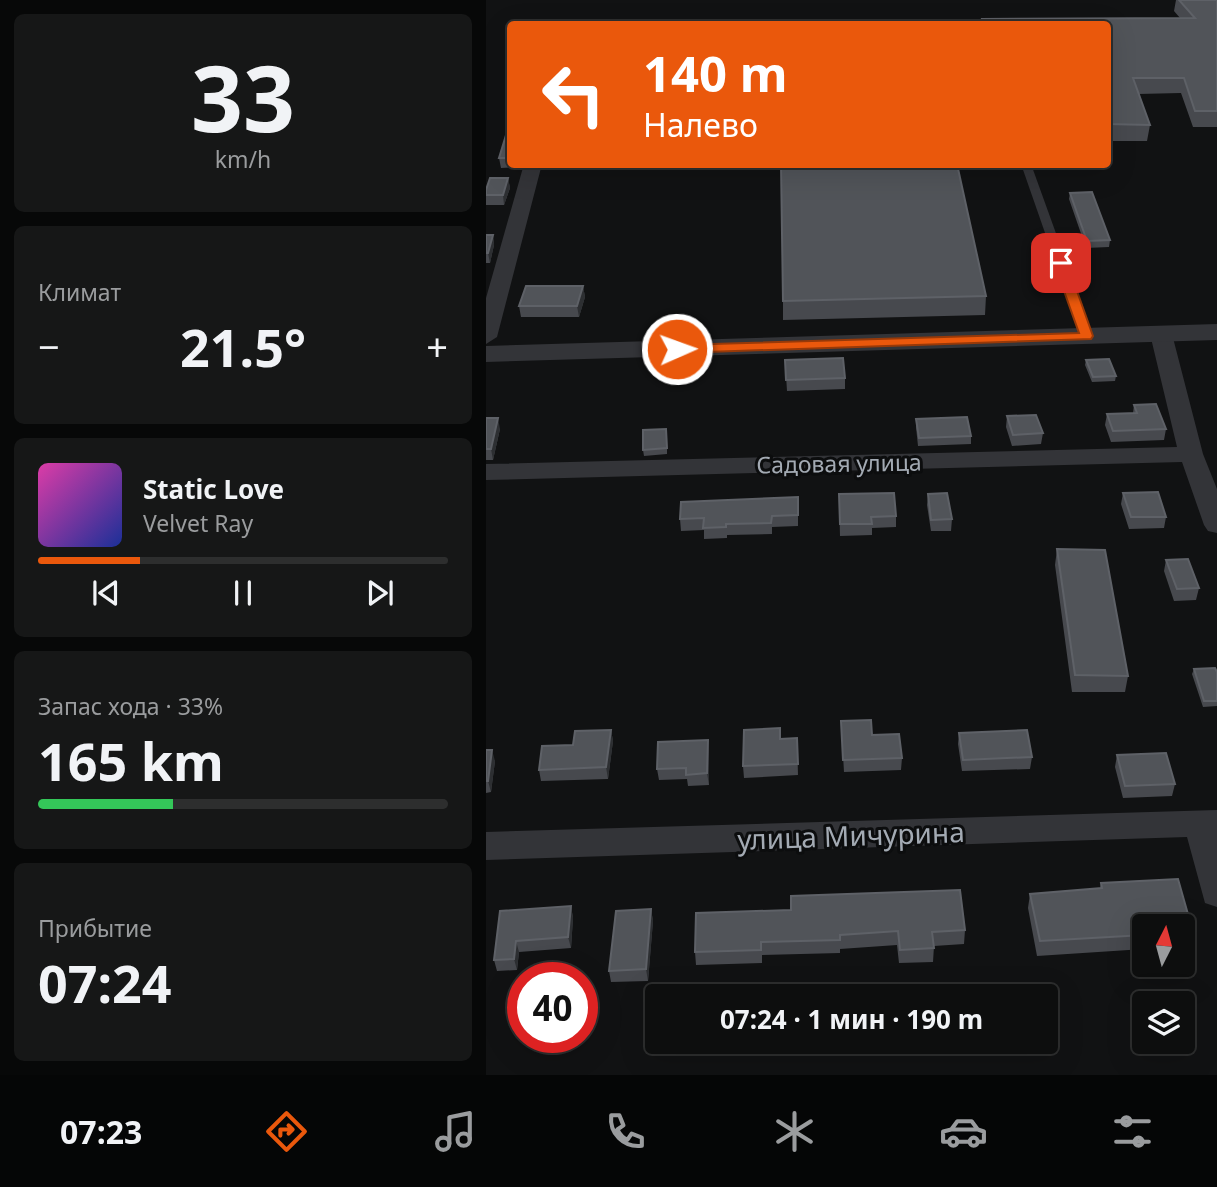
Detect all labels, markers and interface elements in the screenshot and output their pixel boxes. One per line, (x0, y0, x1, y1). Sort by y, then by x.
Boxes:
text: 33 (191, 35, 295, 159)
text: 140 m (643, 40, 788, 106)
icon: left (528, 49, 619, 140)
text: Налево (643, 103, 758, 146)
text: km/h (215, 143, 271, 175)
pin (1031, 233, 1091, 293)
icon: arrive (1042, 244, 1080, 282)
text: Климат (38, 276, 121, 308)
text: 21.5° (180, 311, 306, 382)
position arrow (640, 312, 714, 386)
text: − (38, 320, 60, 372)
text: + (426, 320, 448, 372)
street label: Садовая улица (756, 446, 922, 480)
text: Static Love (143, 471, 284, 507)
text: Velvet Ray (143, 507, 253, 539)
icon: previous (87, 574, 125, 612)
icon: pause (224, 574, 262, 612)
icon: next (361, 574, 399, 612)
text: Запас хода · 33% (38, 690, 223, 722)
text: 165 km (38, 725, 224, 796)
street label: улица Мичурина (737, 812, 965, 858)
text: Прибытие (38, 912, 152, 944)
north arrow (1132, 914, 1195, 976)
map controls (1132, 914, 1195, 1054)
text: 07:24 (38, 947, 172, 1018)
speed limit sign: 40 (507, 962, 598, 1053)
button: layers (1132, 991, 1195, 1054)
text: 07:24 · 1 мин · 190 m (720, 1001, 983, 1037)
icon: directions (262, 1107, 311, 1156)
icon: music (431, 1107, 480, 1156)
icon: phone (601, 1107, 650, 1156)
icon: climate (770, 1107, 819, 1156)
icon: car (939, 1107, 988, 1156)
icon: filters (1108, 1107, 1157, 1156)
text: 07:23 (60, 1110, 142, 1153)

